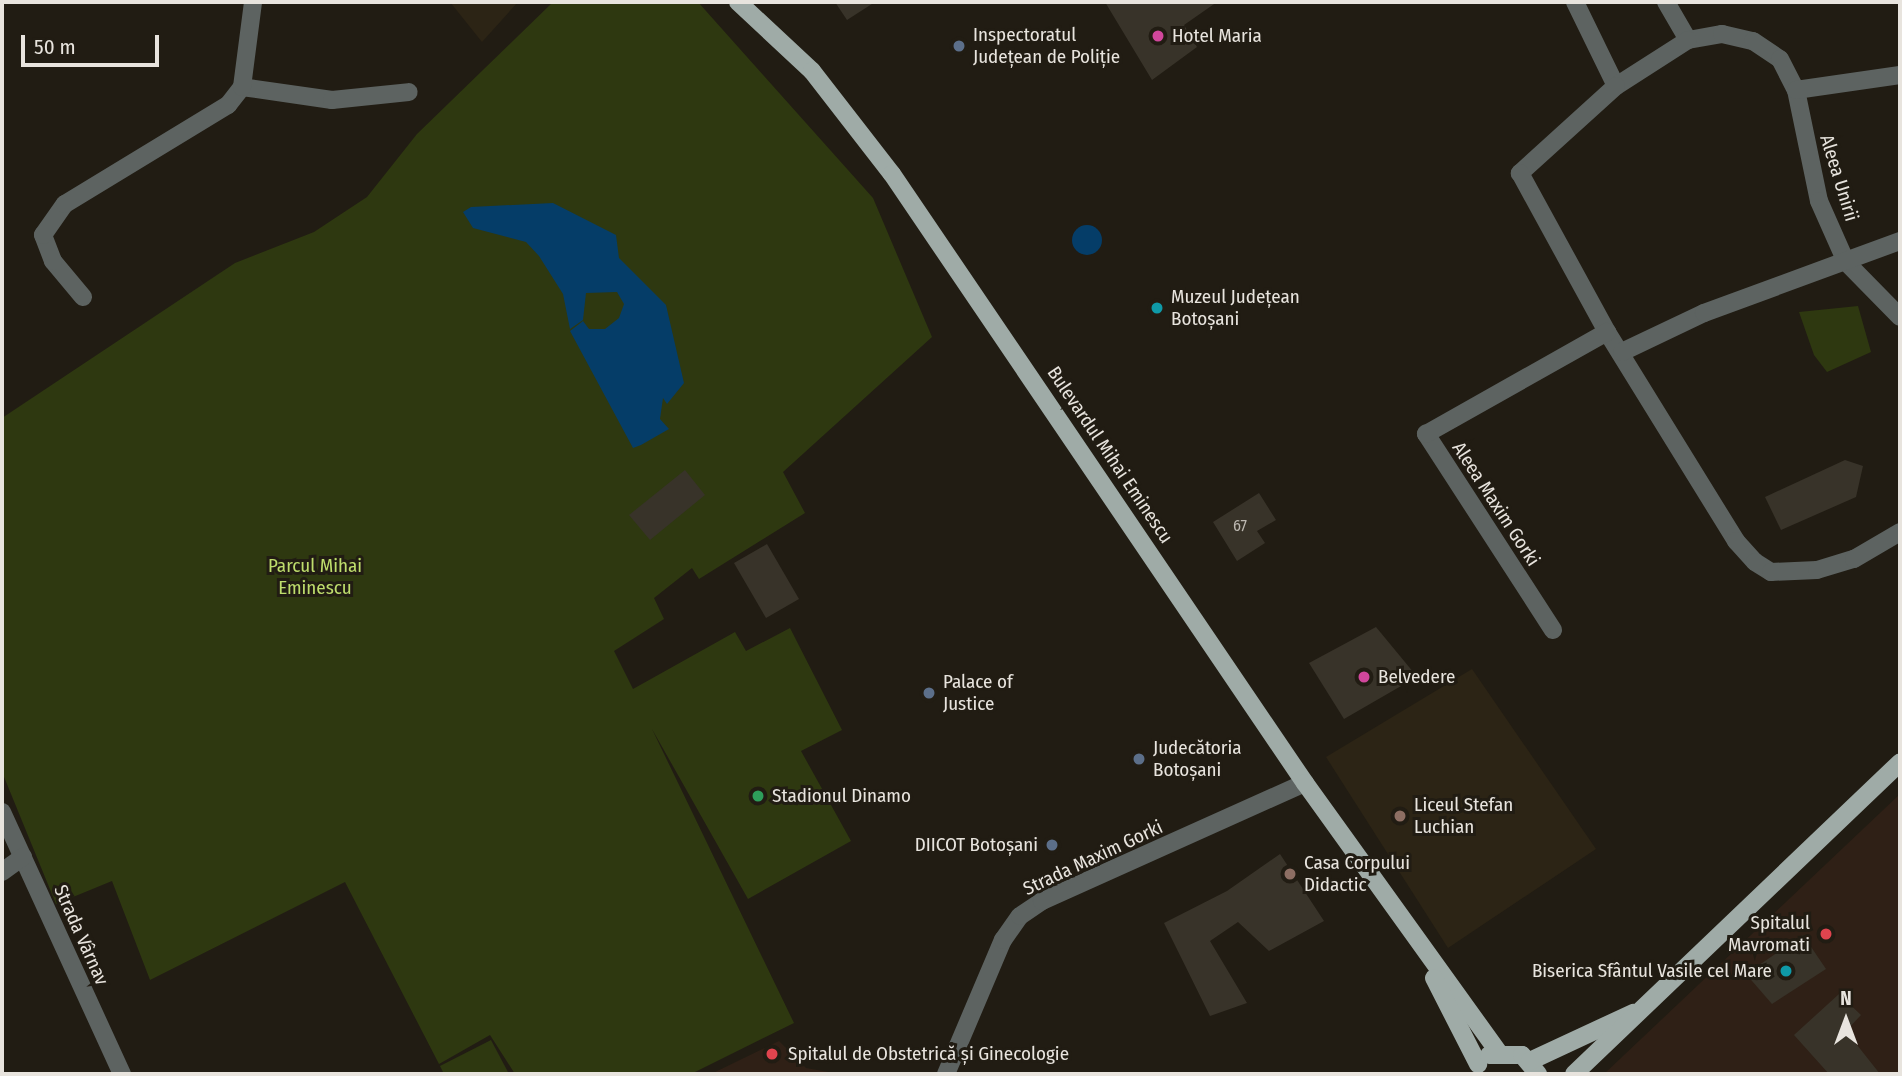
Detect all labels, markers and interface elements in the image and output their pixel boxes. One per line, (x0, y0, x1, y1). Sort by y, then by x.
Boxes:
scale bar (24, 21, 163, 65)
place label: Inspectoratul Județean de Poliție (973, 24, 1120, 68)
place label: Hotel Maria (1172, 25, 1262, 47)
marker: Hotel Maria (1150, 28, 1166, 44)
text: 50 m (34, 34, 76, 60)
marker: Inspectoratul Județean de Poliție (951, 38, 967, 54)
street label: Aleea Unirii (1815, 132, 1863, 224)
place label: Muzeul Județean Botoșani (1171, 286, 1300, 330)
marker: Muzeul Județean Botoșani (1149, 300, 1165, 316)
street label: Bulevardul Mihai Eminescu (1042, 362, 1178, 548)
street label: Aleea Maxim Gorki (1447, 438, 1545, 570)
house number: 67 (1233, 516, 1247, 536)
park label: Parcul Mihai Eminescu (268, 555, 362, 599)
place label: Belvedere (1378, 666, 1455, 688)
marker: Belvedere (1356, 669, 1372, 685)
place label: Palace of Justice (943, 671, 1013, 715)
marker: Palace of Justice (921, 685, 937, 701)
place label: Judecătoria Botoșani (1153, 737, 1242, 781)
marker: Judecătoria Botoșani (1131, 751, 1147, 767)
place label: Stadionul Dinamo (772, 785, 911, 807)
marker: Stadionul Dinamo (750, 788, 766, 804)
place label: Liceul Stefan Luchian (1414, 794, 1513, 838)
marker: Liceul Stefan Luchian (1392, 808, 1408, 824)
street label: Strada Maxim Gorki (1020, 816, 1166, 900)
place label: DIICOT Botoșani (915, 834, 1038, 856)
marker: DIICOT Botoșani (1044, 837, 1060, 853)
place label: Casa Corpului Didactic (1304, 852, 1410, 896)
marker: Casa Corpului Didactic (1282, 866, 1298, 882)
street label: Strada Vârnav (49, 881, 113, 989)
place label: Spitalul Mavromati (1728, 912, 1810, 956)
marker: Spitalul Mavromati (1816, 924, 1836, 944)
place label: Biserica Sfântul Vasile cel Mare (1532, 960, 1772, 982)
marker: Biserica Sfântul Vasile cel Mare (1778, 963, 1794, 979)
north arrow (1811, 985, 1881, 1055)
text: N (1840, 987, 1852, 1010)
place label: Spitalul de Obstetrică și Ginecologie (788, 1043, 1069, 1065)
marker: Spitalul de Obstetrică și Ginecologie (762, 1044, 782, 1064)

